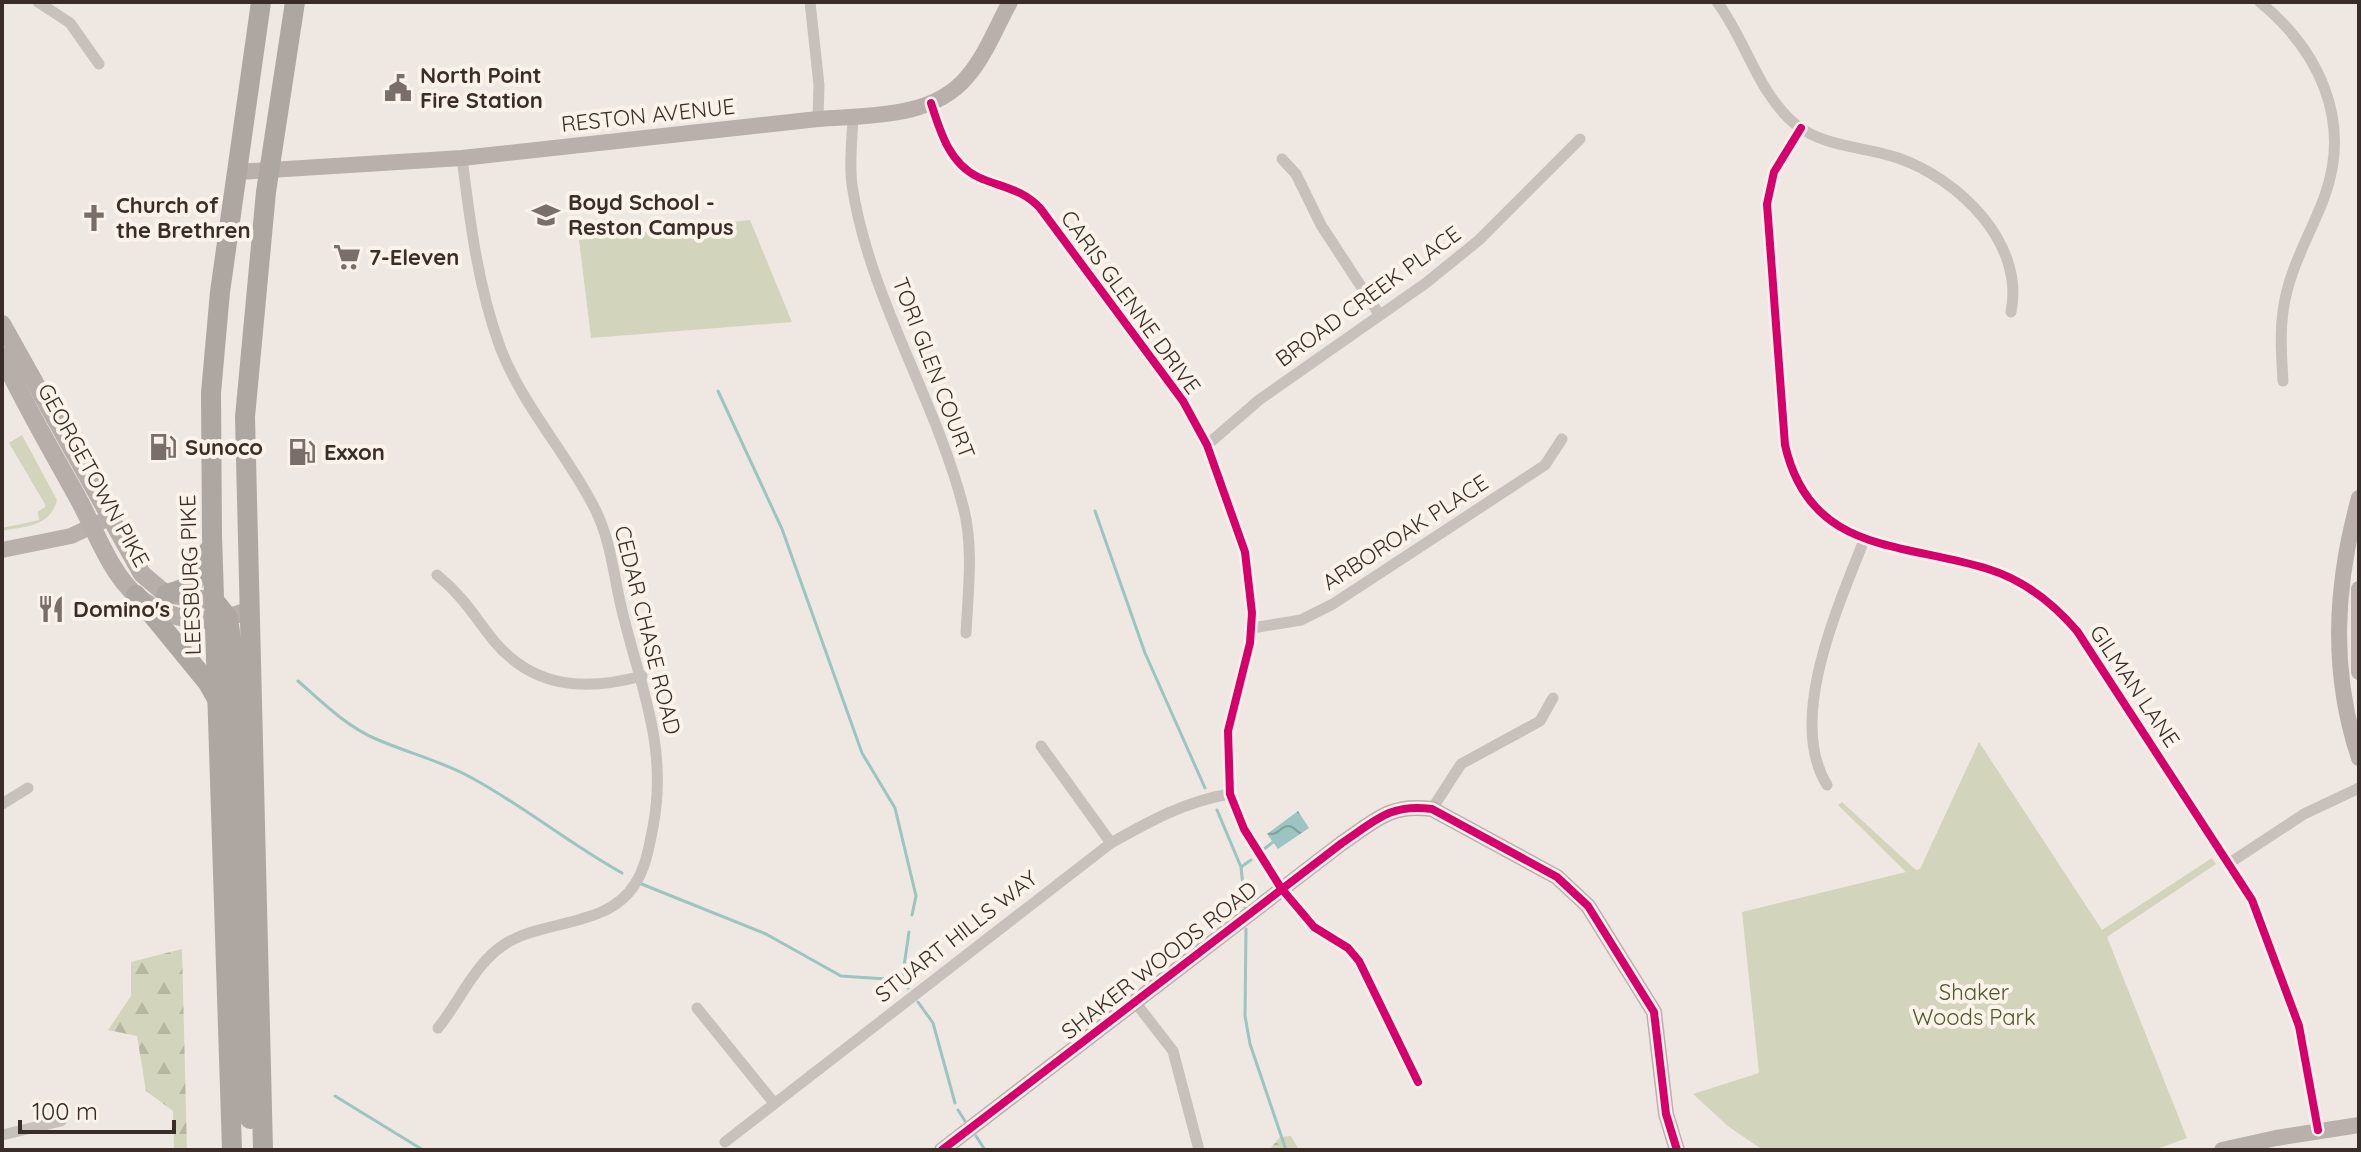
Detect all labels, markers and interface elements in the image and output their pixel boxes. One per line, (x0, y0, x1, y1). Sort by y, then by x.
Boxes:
place label: North Point Fire Station (420, 61, 543, 114)
public building icon: North Point Fire Station (383, 73, 413, 103)
street label: RESTON AVENUE (560, 92, 736, 138)
place label: Boyd School - Reston Campus (568, 188, 734, 241)
place label: Church of the Brethren (116, 191, 251, 244)
school or university icon: Boyd School - Reston Campus (531, 200, 561, 230)
church icon: Church of the Brethren (79, 203, 109, 233)
street label: CARIS GLENNE DRIVE (1055, 205, 1207, 399)
street label: BROAD CREEK PLACE (1270, 219, 1466, 373)
supermarket icon: 7-Eleven (332, 242, 362, 272)
place label: 7-Eleven (369, 243, 459, 271)
street label: TORI GLEN COURT (887, 273, 981, 463)
street label: GEORGETOWN PIKE (32, 378, 156, 572)
fuel station icon: Sunoco (148, 432, 178, 462)
place label: Sunoco (185, 433, 263, 461)
fuel station icon: Exxon (287, 437, 317, 467)
place label: Exxon (324, 438, 385, 466)
street label: ARBOROAK PLACE (1317, 468, 1493, 596)
street label: LEESBURG PIKE (173, 494, 207, 656)
street label: CEDAR CHASE ROAD (609, 523, 687, 737)
restaurant icon: Domino's (36, 594, 66, 624)
place label: Domino's (73, 595, 170, 623)
street label: GILMAN LANE (2084, 620, 2186, 752)
street label: STUART HILLS WAY (869, 864, 1043, 1008)
street label: SHAKER WOODS ROAD (1055, 875, 1263, 1045)
park label: Shaker Woods Park (1912, 978, 2036, 1031)
scale bar (20, 1084, 174, 1134)
text: 100 m (32, 1096, 98, 1126)

